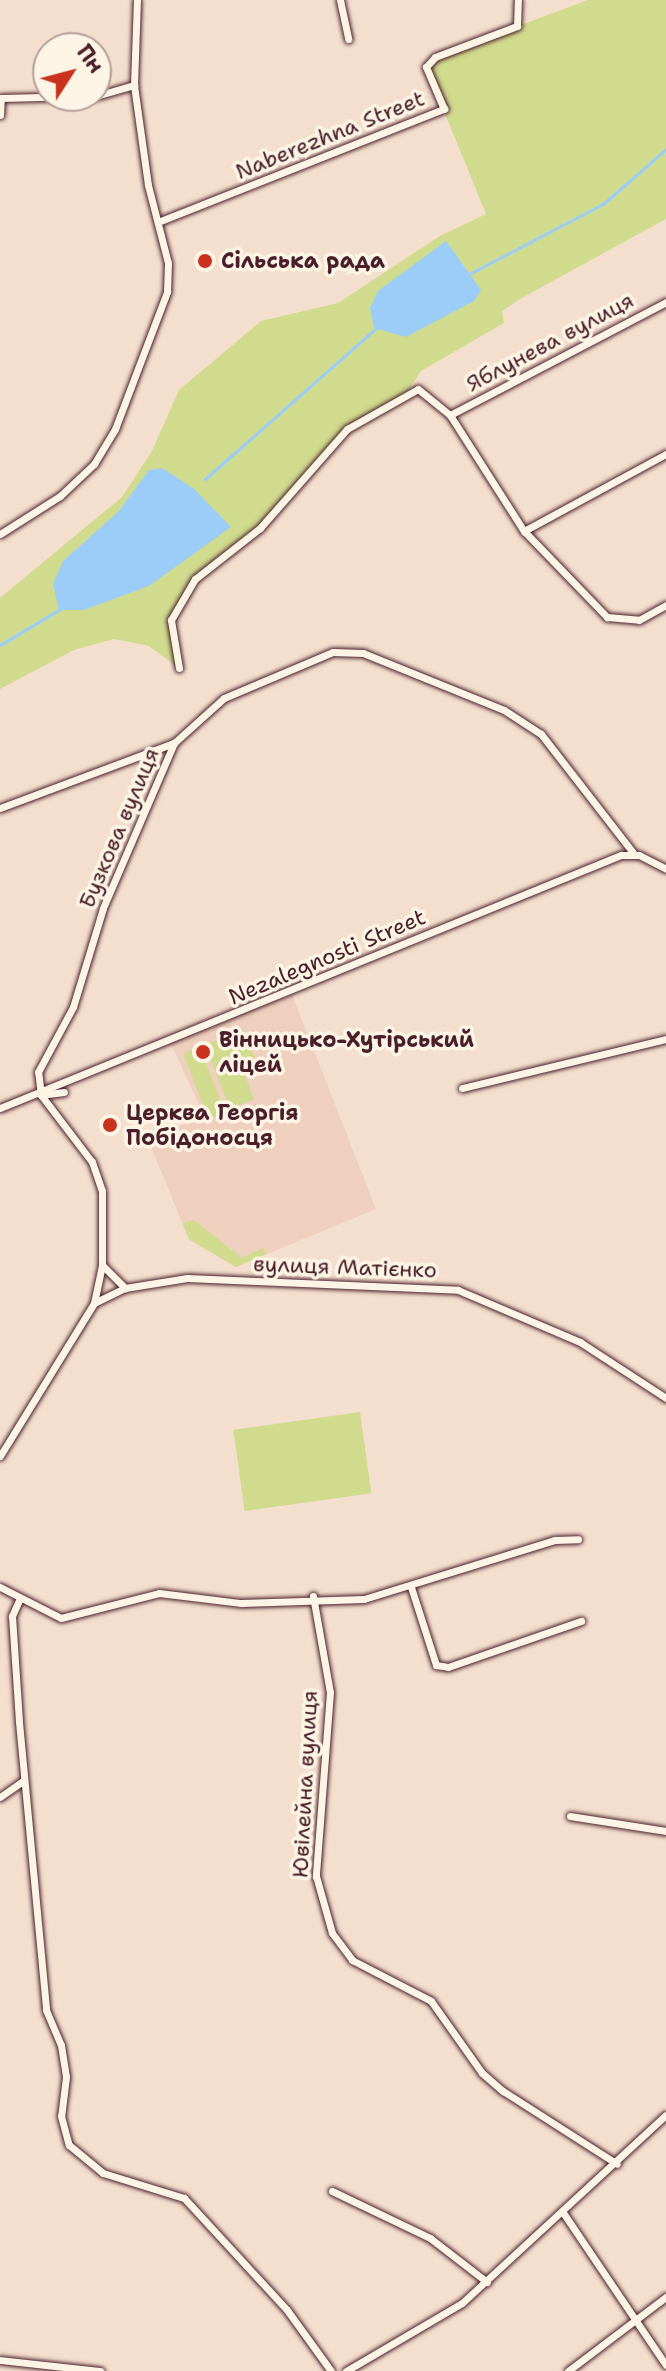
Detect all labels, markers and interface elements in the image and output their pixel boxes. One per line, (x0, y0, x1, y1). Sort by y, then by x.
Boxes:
north arrow (32, 32, 112, 112)
text: Пн (70, 38, 110, 79)
street label: Naberezhna Street (232, 85, 428, 185)
place label: Сільська рада (221, 248, 385, 274)
marker: Сільська рада (196, 252, 214, 270)
street label: Яблунева вулиця (462, 287, 638, 397)
street label: Бузкова вулиця (73, 744, 165, 912)
street label: Nezalegnosti Street (225, 904, 429, 1010)
place label: Вінницько-Хутірський ліцей (219, 1026, 474, 1078)
marker: Вінницько-Хутірський ліцей (194, 1043, 212, 1061)
place label: Церква Георгія Побідоносця (126, 1099, 299, 1150)
marker: Церква Георгія Побідоносця (101, 1116, 119, 1134)
street label: вулиця Матієнко (253, 1251, 437, 1283)
street label: Ювілейна вулиця (287, 1690, 323, 1878)

